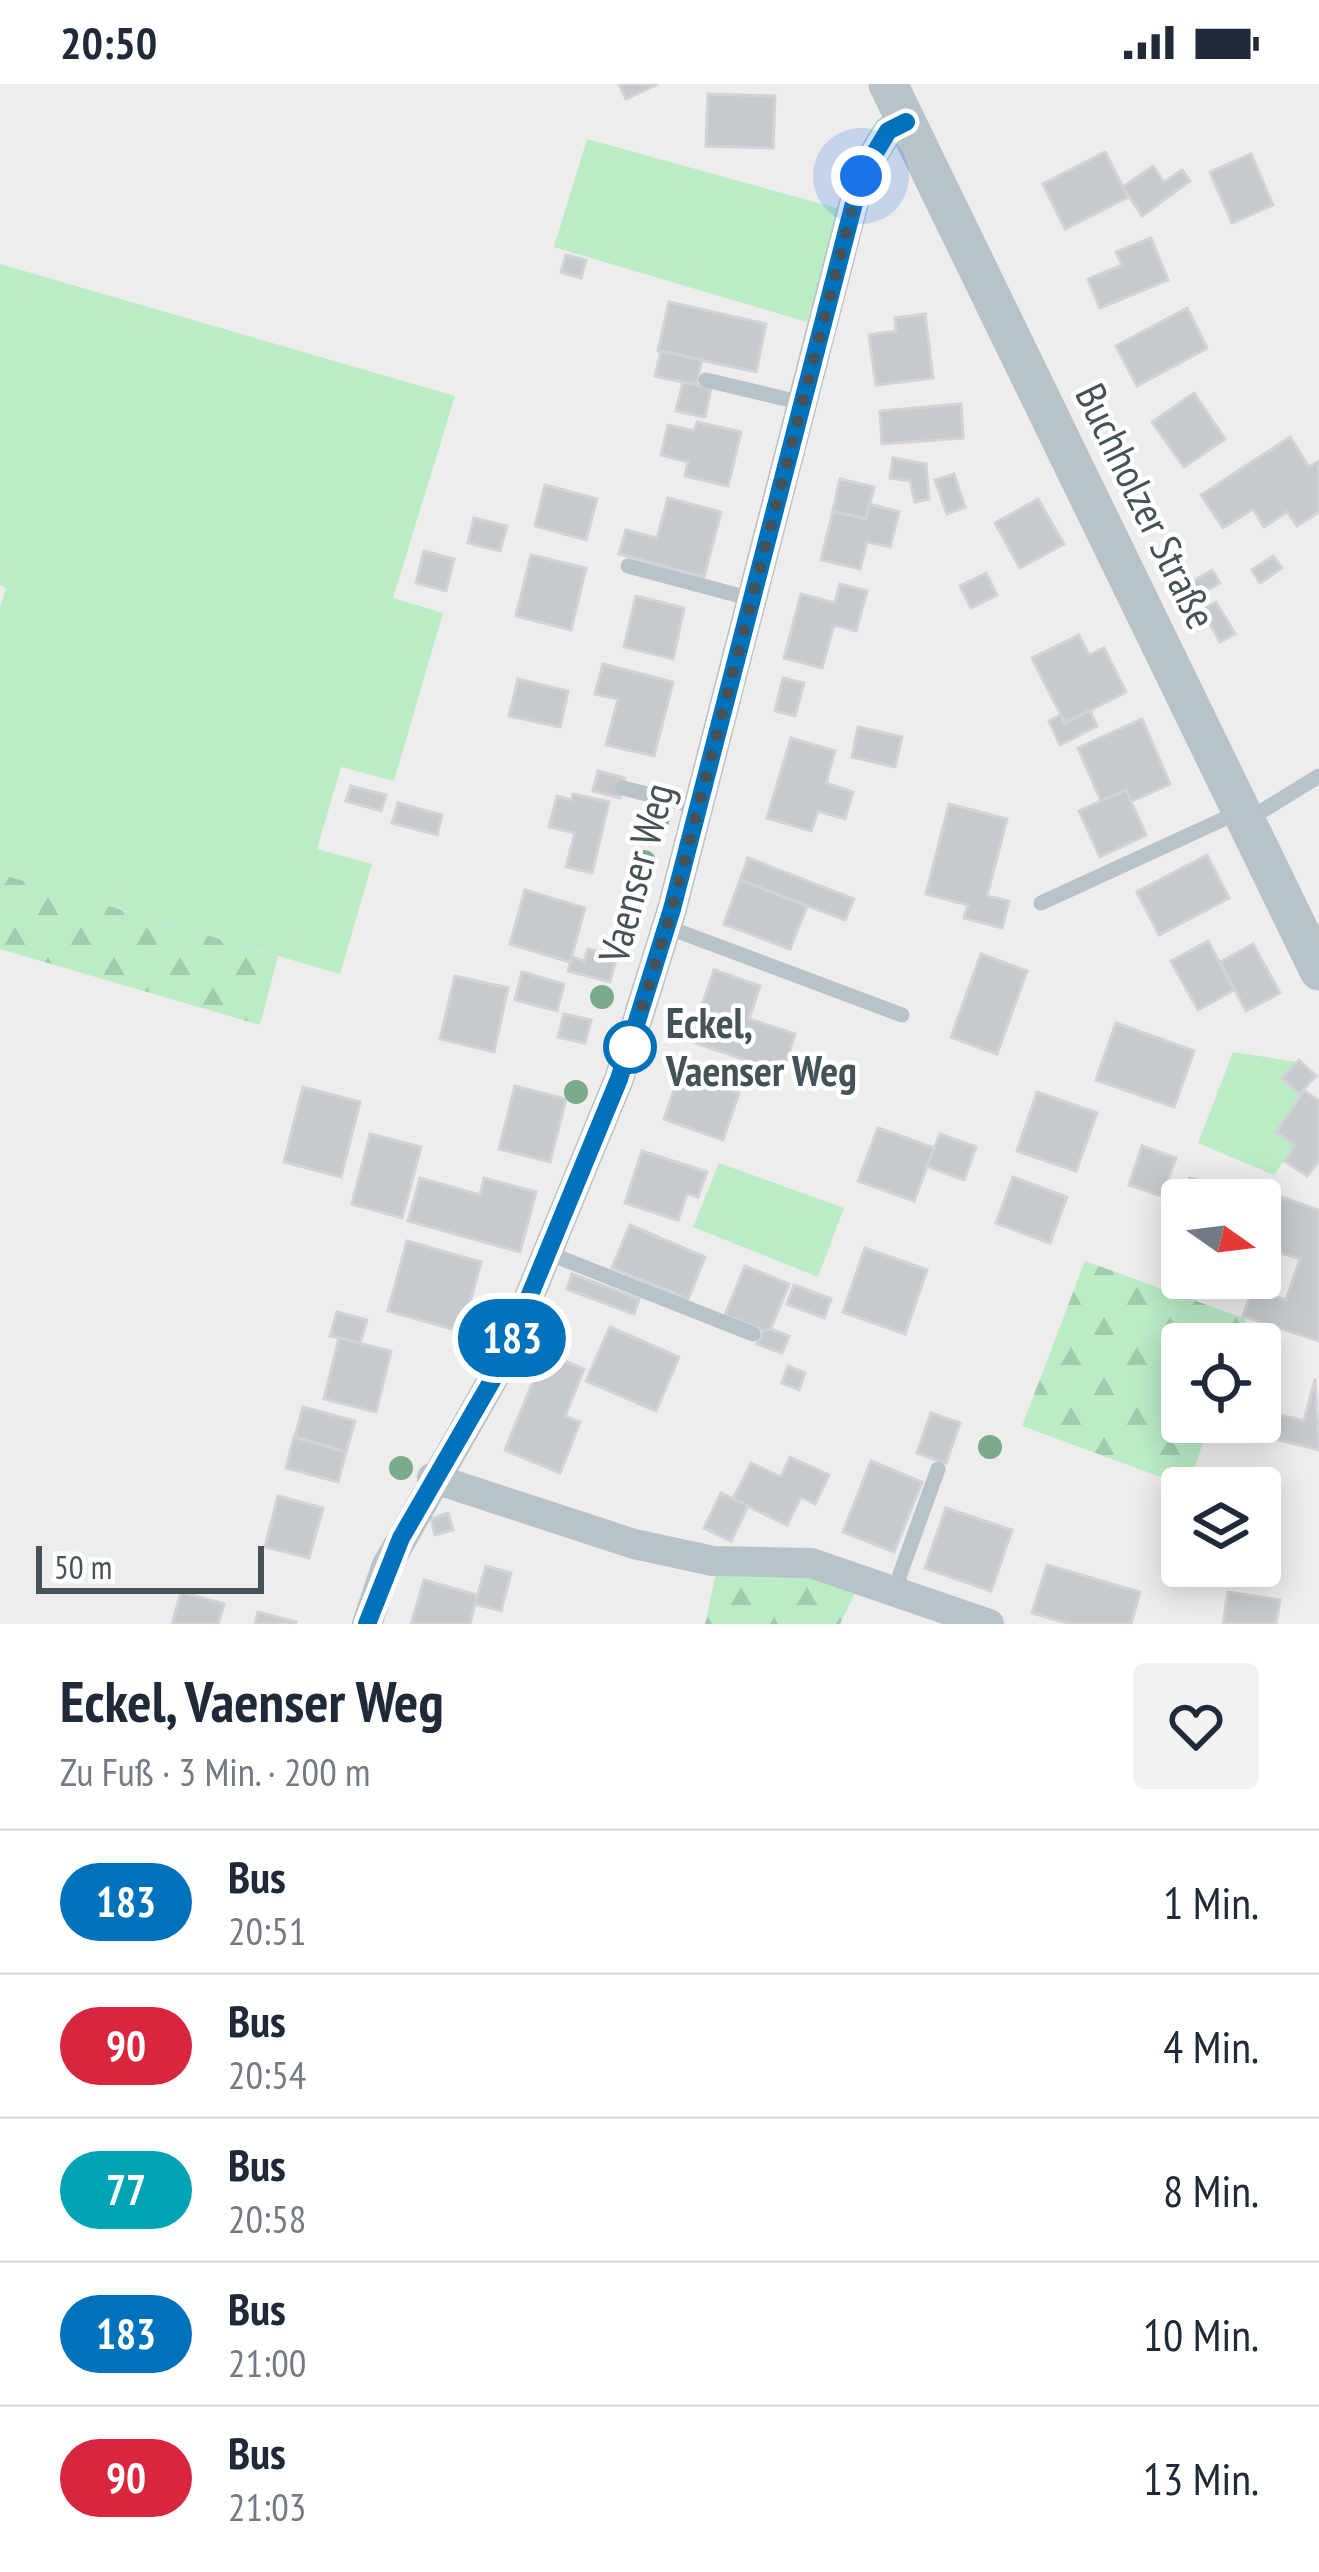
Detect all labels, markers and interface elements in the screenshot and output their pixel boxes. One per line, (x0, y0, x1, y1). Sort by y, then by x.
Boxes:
text: 20:50 (60, 13, 157, 71)
your location (831, 146, 891, 206)
street label: Buchholzer Straße (1063, 374, 1229, 637)
street label: Vaenser Weg (585, 777, 686, 970)
place label: Eckel, Vaenser Weg (665, 995, 857, 1098)
marker: Eckel, Vaenser Weg (605, 1022, 655, 1072)
north arrow (1161, 1179, 1281, 1299)
map controls (1161, 1179, 1281, 1587)
line badge: 183 (443, 1299, 581, 1377)
text: 183 (482, 1310, 542, 1365)
button: locate (1161, 1323, 1281, 1443)
button: layers (1161, 1467, 1281, 1587)
scale bar (36, 1540, 264, 1593)
text: 50 m (54, 1545, 112, 1588)
button: heart (1133, 1663, 1259, 1789)
text: Eckel, Vaenser Weg (60, 1664, 444, 1738)
text: Zu Fuß · 3 Min. · 200 m (60, 1746, 370, 1797)
text: Bus (228, 1847, 286, 1905)
text: 1 Min. (1163, 1873, 1259, 1931)
text: 183 (96, 1874, 156, 1929)
text: 20:51 (228, 1905, 306, 1956)
text: Bus (228, 1991, 286, 2049)
text: 4 Min. (1163, 2017, 1259, 2075)
text: 90 (106, 2018, 146, 2073)
text: 20:54 (228, 2049, 306, 2100)
text: Bus (228, 2135, 286, 2193)
text: 8 Min. (1163, 2161, 1259, 2219)
text: 77 (106, 2162, 146, 2217)
text: 20:58 (228, 2193, 306, 2244)
text: Bus (228, 2279, 286, 2337)
text: 10 Min. (1143, 2305, 1259, 2363)
text: 183 (96, 2306, 156, 2361)
text: 21:00 (228, 2337, 306, 2388)
text: Bus (228, 2423, 286, 2481)
text: 13 Min. (1143, 2449, 1259, 2507)
text: 90 (106, 2450, 146, 2505)
text: 21:03 (228, 2481, 306, 2532)

